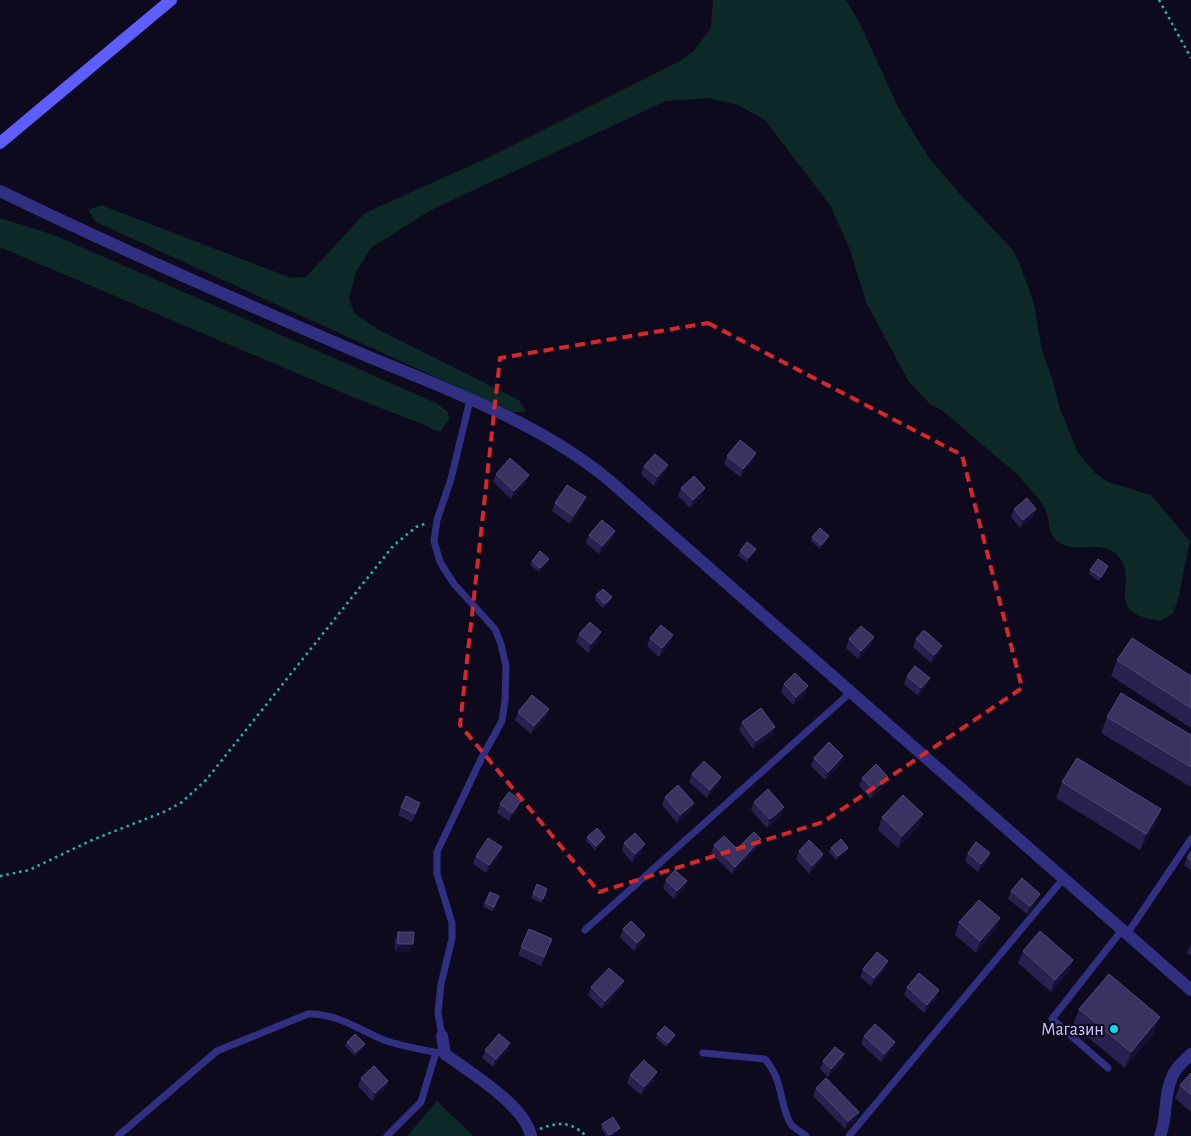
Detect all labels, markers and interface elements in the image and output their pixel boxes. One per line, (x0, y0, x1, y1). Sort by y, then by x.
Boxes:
place label: Магазин (1041, 1021, 1104, 1039)
marker: Магазин (1108, 1023, 1120, 1035)

